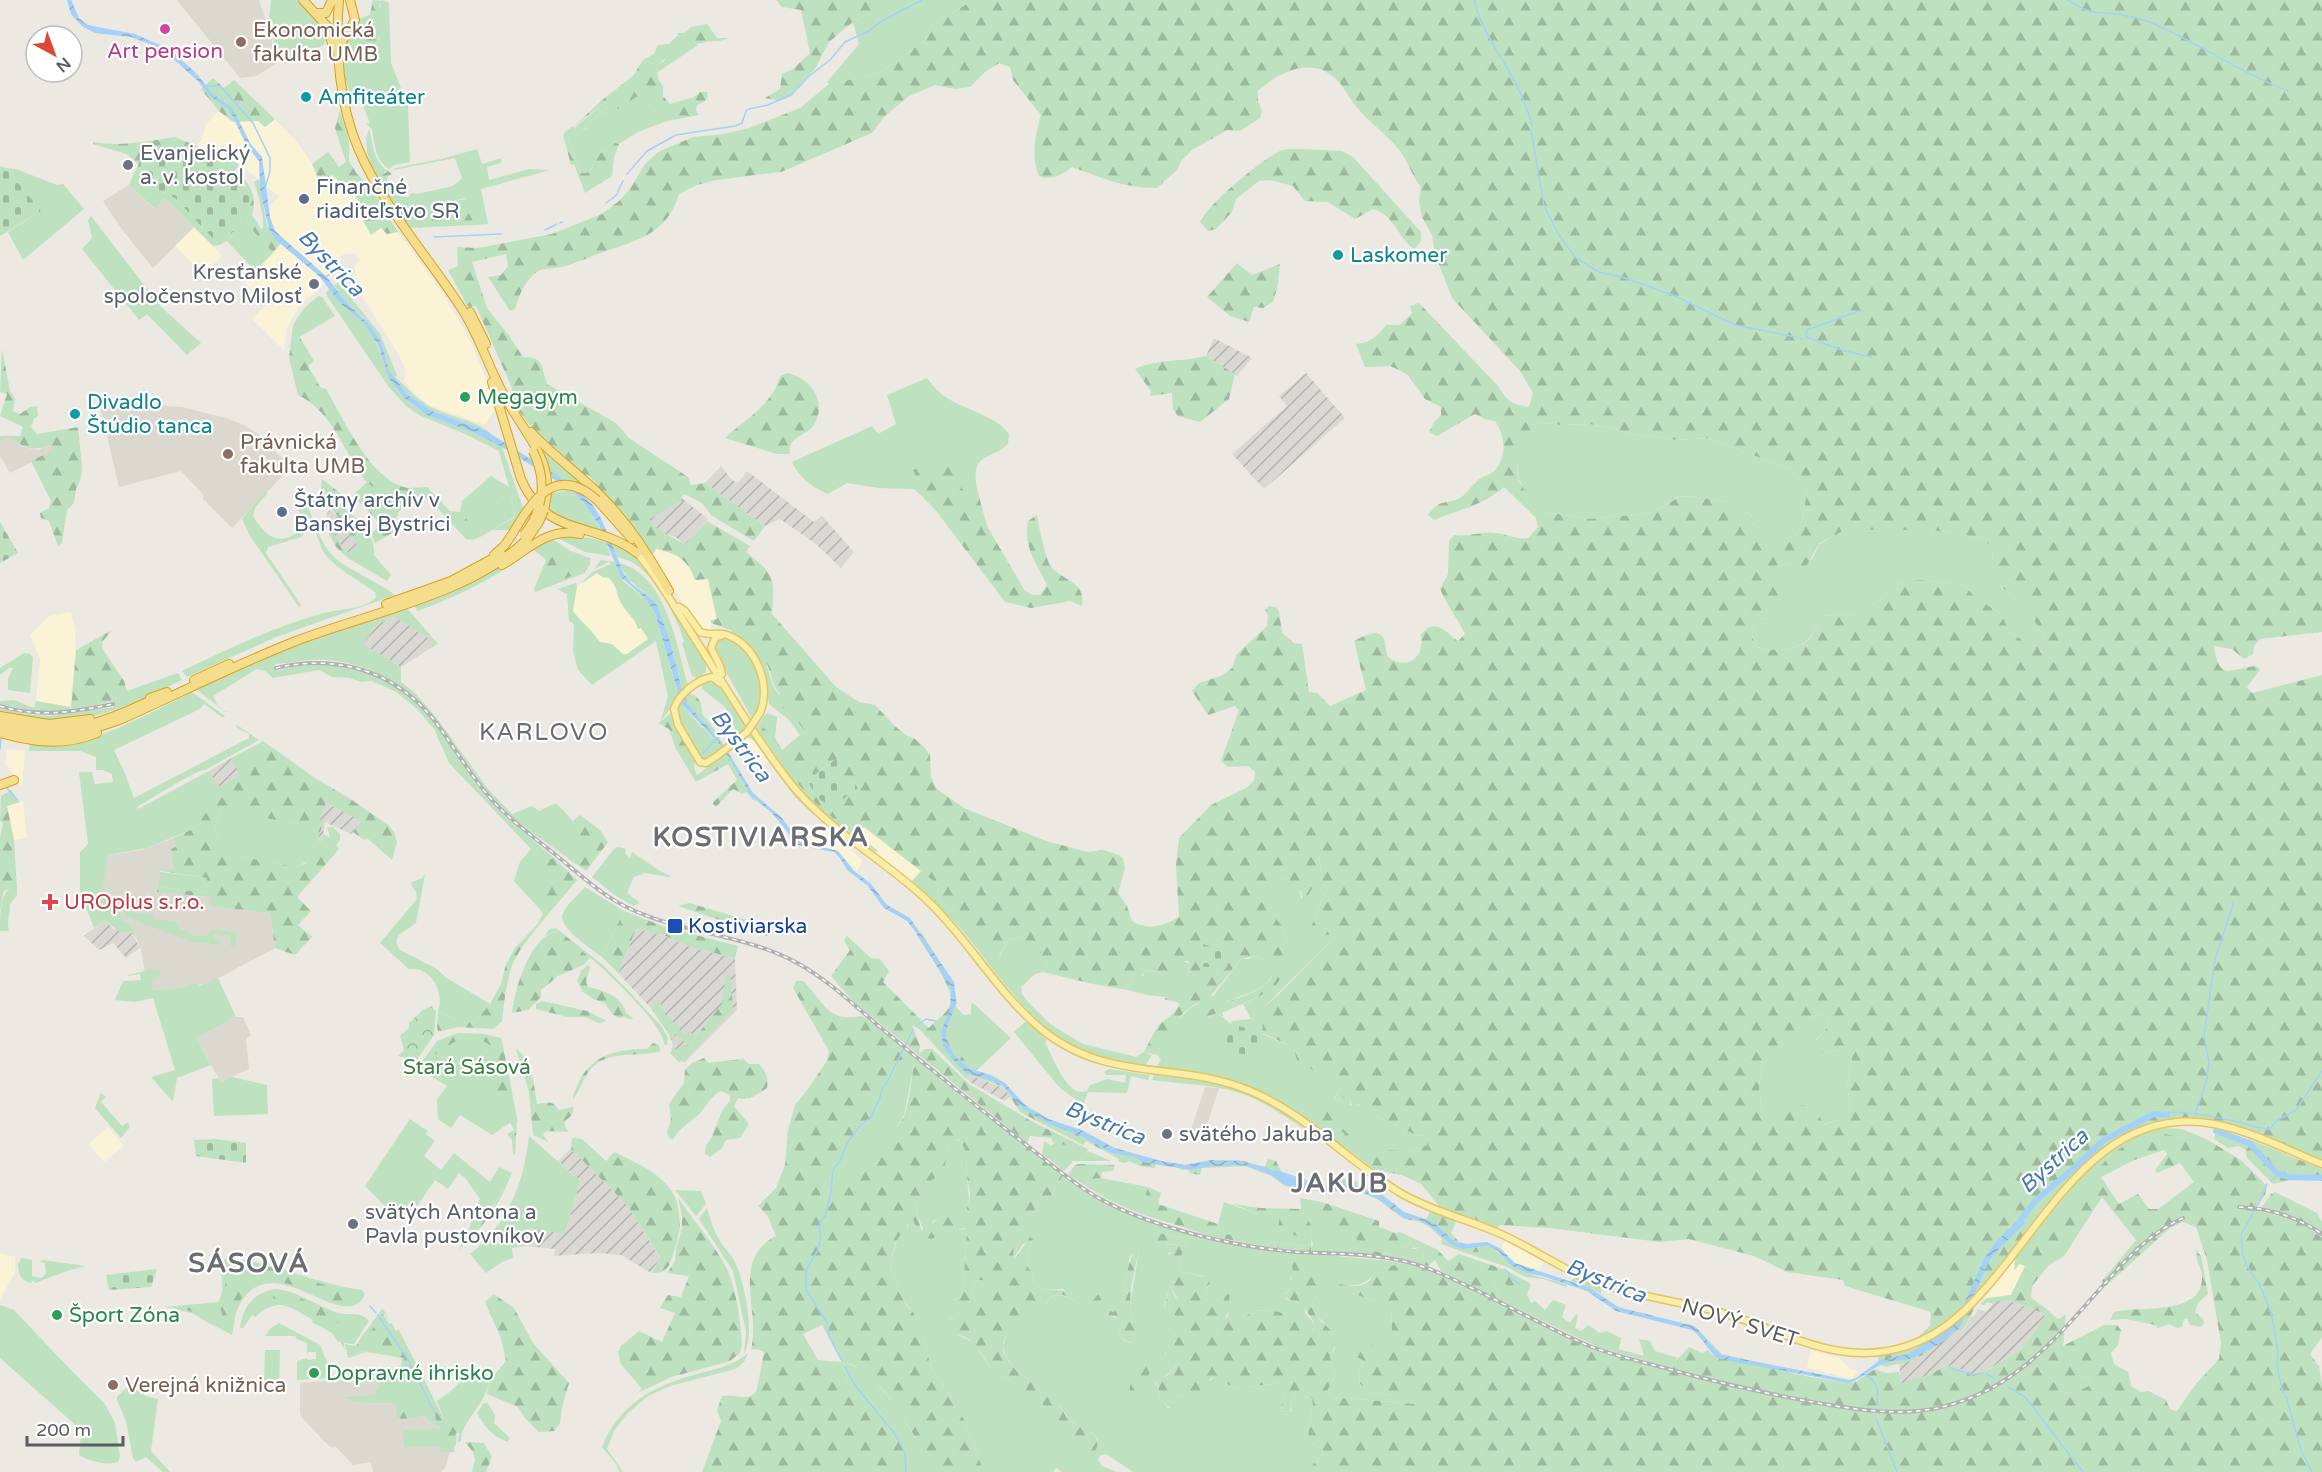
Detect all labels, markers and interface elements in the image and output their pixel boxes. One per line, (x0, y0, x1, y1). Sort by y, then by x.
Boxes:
place label: Ekonomická fakulta UMB (253, 18, 378, 67)
marker: Art pension (158, 22, 172, 36)
north arrow (24, 24, 84, 84)
marker: Ekonomická fakulta UMB (234, 35, 248, 49)
place label: Art pension (107, 39, 223, 64)
text: N (52, 53, 75, 76)
place label: Amfiteáter (318, 85, 425, 110)
marker: Amfiteáter (299, 90, 313, 104)
place label: Evanjelický a. v. kostol (140, 141, 250, 190)
marker: Evanjelický a. v. kostol (121, 158, 135, 172)
place label: Finančné riaditeľstvo SR (316, 175, 460, 224)
marker: Finančné riaditeľstvo SR (297, 192, 311, 206)
water label: Bystrica (293, 224, 370, 303)
place label: Laskomer (1350, 243, 1447, 268)
marker: Laskomer (1331, 248, 1345, 262)
place label: Kresťanské spoločenstvo Milosť (104, 260, 302, 309)
marker: Kresťanské spoločenstvo Milosť (307, 277, 321, 291)
place label: Megagym (477, 385, 578, 410)
place label: Divadlo Štúdio tanca (87, 390, 213, 439)
marker: Megagym (458, 390, 472, 404)
marker: Divadlo Štúdio tanca (68, 407, 82, 421)
place label: Právnická fakulta UMB (240, 430, 365, 479)
marker: Právnická fakulta UMB (221, 447, 235, 461)
place label: Štátny archív v Banskej Bystrici (294, 488, 450, 537)
marker: Štátny archív v Banskej Bystrici (275, 505, 289, 519)
water label: Bystrica (705, 705, 777, 788)
district label: KARLOVO (479, 718, 609, 747)
district label: KOSTIVIARSKA (652, 821, 870, 854)
place label: UROplus s.r.o. (64, 890, 205, 915)
marker: UROplus s.r.o. (41, 893, 59, 911)
place label: Kostiviarska (688, 914, 807, 939)
marker: Kostiviarska (666, 917, 684, 935)
park label: Stará Sásová (403, 1055, 531, 1080)
water label: Bystrica (1061, 1095, 1149, 1151)
place label: svätého Jakuba (1179, 1122, 1333, 1147)
water label: Bystrica (2014, 1123, 2094, 1199)
marker: svätého Jakuba (1160, 1127, 1174, 1141)
district label: JAKUB (1290, 1167, 1389, 1200)
place label: svätých Antona a Pavla pustovníkov (365, 1200, 545, 1249)
marker: svätých Antona a Pavla pustovníkov (346, 1217, 360, 1231)
district label: SÁSOVÁ (188, 1247, 310, 1280)
water label: Bystrica (1562, 1253, 1650, 1309)
street label: NOVÝ SVET (1679, 1293, 1802, 1353)
place label: Šport Zóna (69, 1303, 180, 1328)
marker: Šport Zóna (50, 1308, 64, 1322)
place label: Dopravné ihrisko (326, 1361, 494, 1386)
marker: Dopravné ihrisko (307, 1366, 321, 1380)
place label: Verejná knižnica (125, 1373, 286, 1398)
marker: Verejná knižnica (106, 1378, 120, 1392)
scale bar (27, 1409, 123, 1447)
text: 200 m (36, 1419, 91, 1441)

